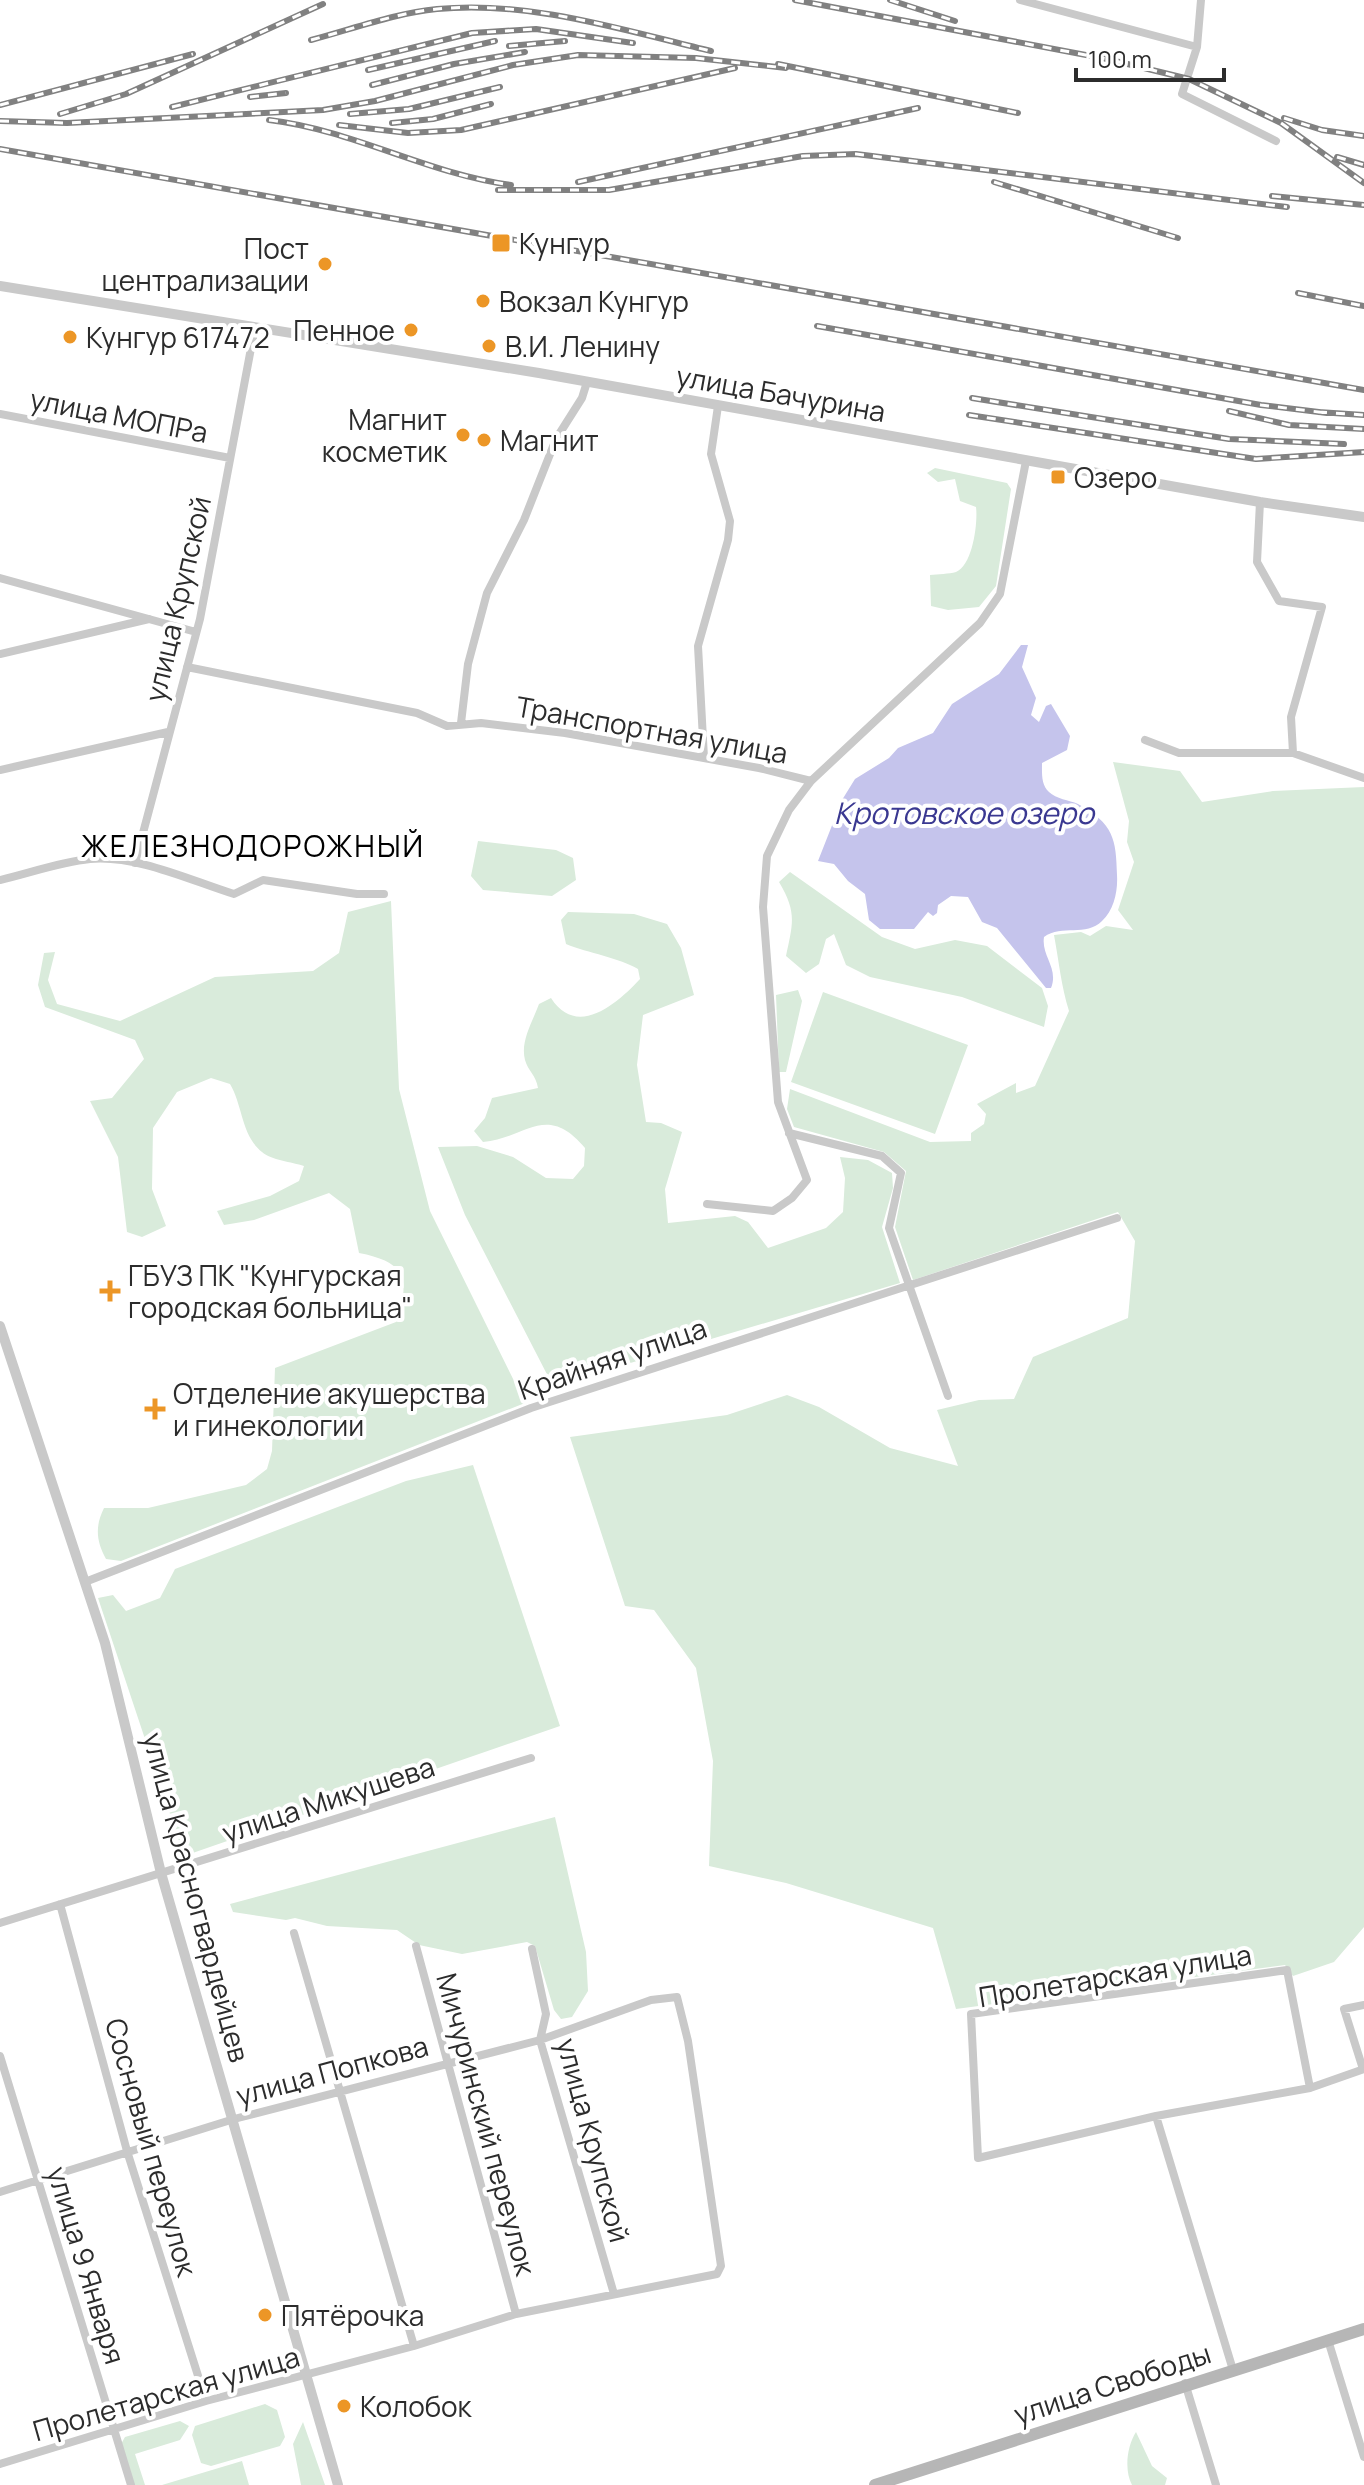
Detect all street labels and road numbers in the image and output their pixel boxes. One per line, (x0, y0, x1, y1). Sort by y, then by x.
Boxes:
street label: улица Бачурина (673, 356, 889, 430)
street label: улица МОПРа (27, 379, 211, 451)
street label: улица Крупской (135, 493, 219, 705)
street label: Транспортная улица (513, 686, 791, 772)
street label: Крайняя улица (513, 1308, 711, 1408)
street label: улица Красногвардейцев (135, 1728, 259, 2066)
street label: улица Микушева (217, 1747, 439, 1851)
street label: Пролетарская улица (976, 1935, 1254, 2015)
street label: Мичуринский переулок (428, 1969, 546, 2280)
street label: Сосновый переулок (97, 2014, 207, 2281)
street label: улица Попкова (232, 2026, 432, 2114)
street label: улица Крупской (549, 2034, 639, 2246)
street label: улица 9 Января (39, 2162, 135, 2368)
street label: улица Свободы (1009, 2333, 1215, 2433)
street label: Пролетарская улица (28, 2337, 304, 2449)

